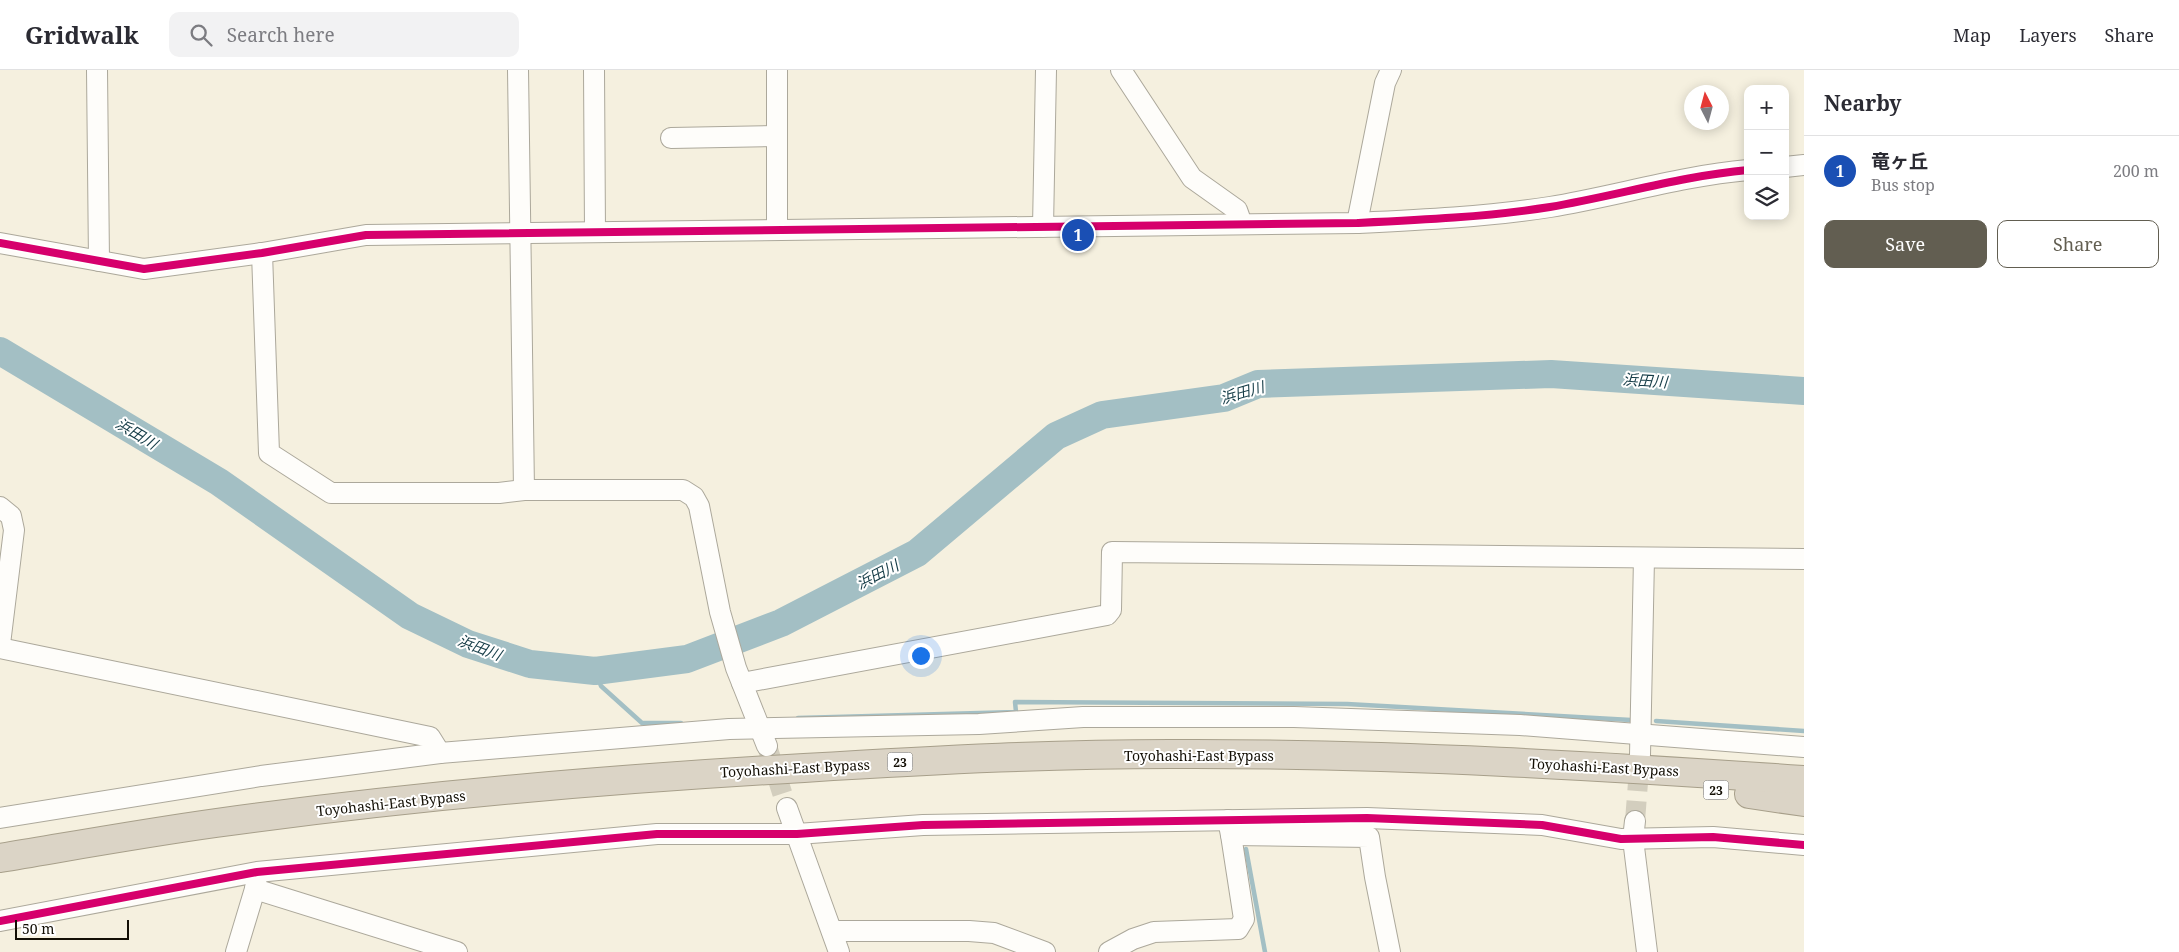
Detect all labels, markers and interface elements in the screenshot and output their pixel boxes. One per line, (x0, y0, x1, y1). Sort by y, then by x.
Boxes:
search box (169, 12, 519, 57)
text: Gridwalk (25, 18, 139, 51)
icon: search (187, 21, 215, 49)
text: Search here (227, 22, 335, 48)
text: Map (1953, 23, 1991, 47)
text: Layers (2019, 23, 2077, 47)
text: Share (2105, 23, 2154, 47)
north arrow (1684, 85, 1729, 130)
map controls (1744, 85, 1789, 220)
button: + (1744, 85, 1789, 130)
text: Nearby (1824, 89, 1902, 117)
button: − (1744, 130, 1789, 175)
text: 竜ヶ丘 (1871, 148, 1928, 174)
text: 1 (1835, 160, 1845, 182)
text: 200 m (2113, 160, 2159, 182)
text: Bus stop (1871, 174, 1935, 196)
button: layers (1744, 175, 1789, 220)
pin: 1 (1062, 216, 1094, 254)
button: Save (1824, 220, 1987, 268)
button: Share (1997, 220, 2159, 268)
water label: 浜田川 (1622, 368, 1670, 392)
water label: 浜田川 (1218, 376, 1268, 408)
water label: 浜田川 (113, 413, 163, 454)
water label: 浜田川 (852, 554, 903, 593)
water label: 浜田川 (455, 630, 506, 665)
your location (908, 643, 934, 669)
street label: Toyohashi-East Bypass (1124, 746, 1274, 765)
road number: 23 (888, 752, 912, 772)
street label: Toyohashi-East Bypass (1529, 754, 1679, 780)
street label: Toyohashi-East Bypass (720, 755, 870, 781)
road number: 23 (1704, 780, 1728, 800)
street label: Toyohashi-East Bypass (315, 786, 467, 820)
scale bar (15, 917, 129, 940)
text: 50 m (22, 919, 55, 938)

